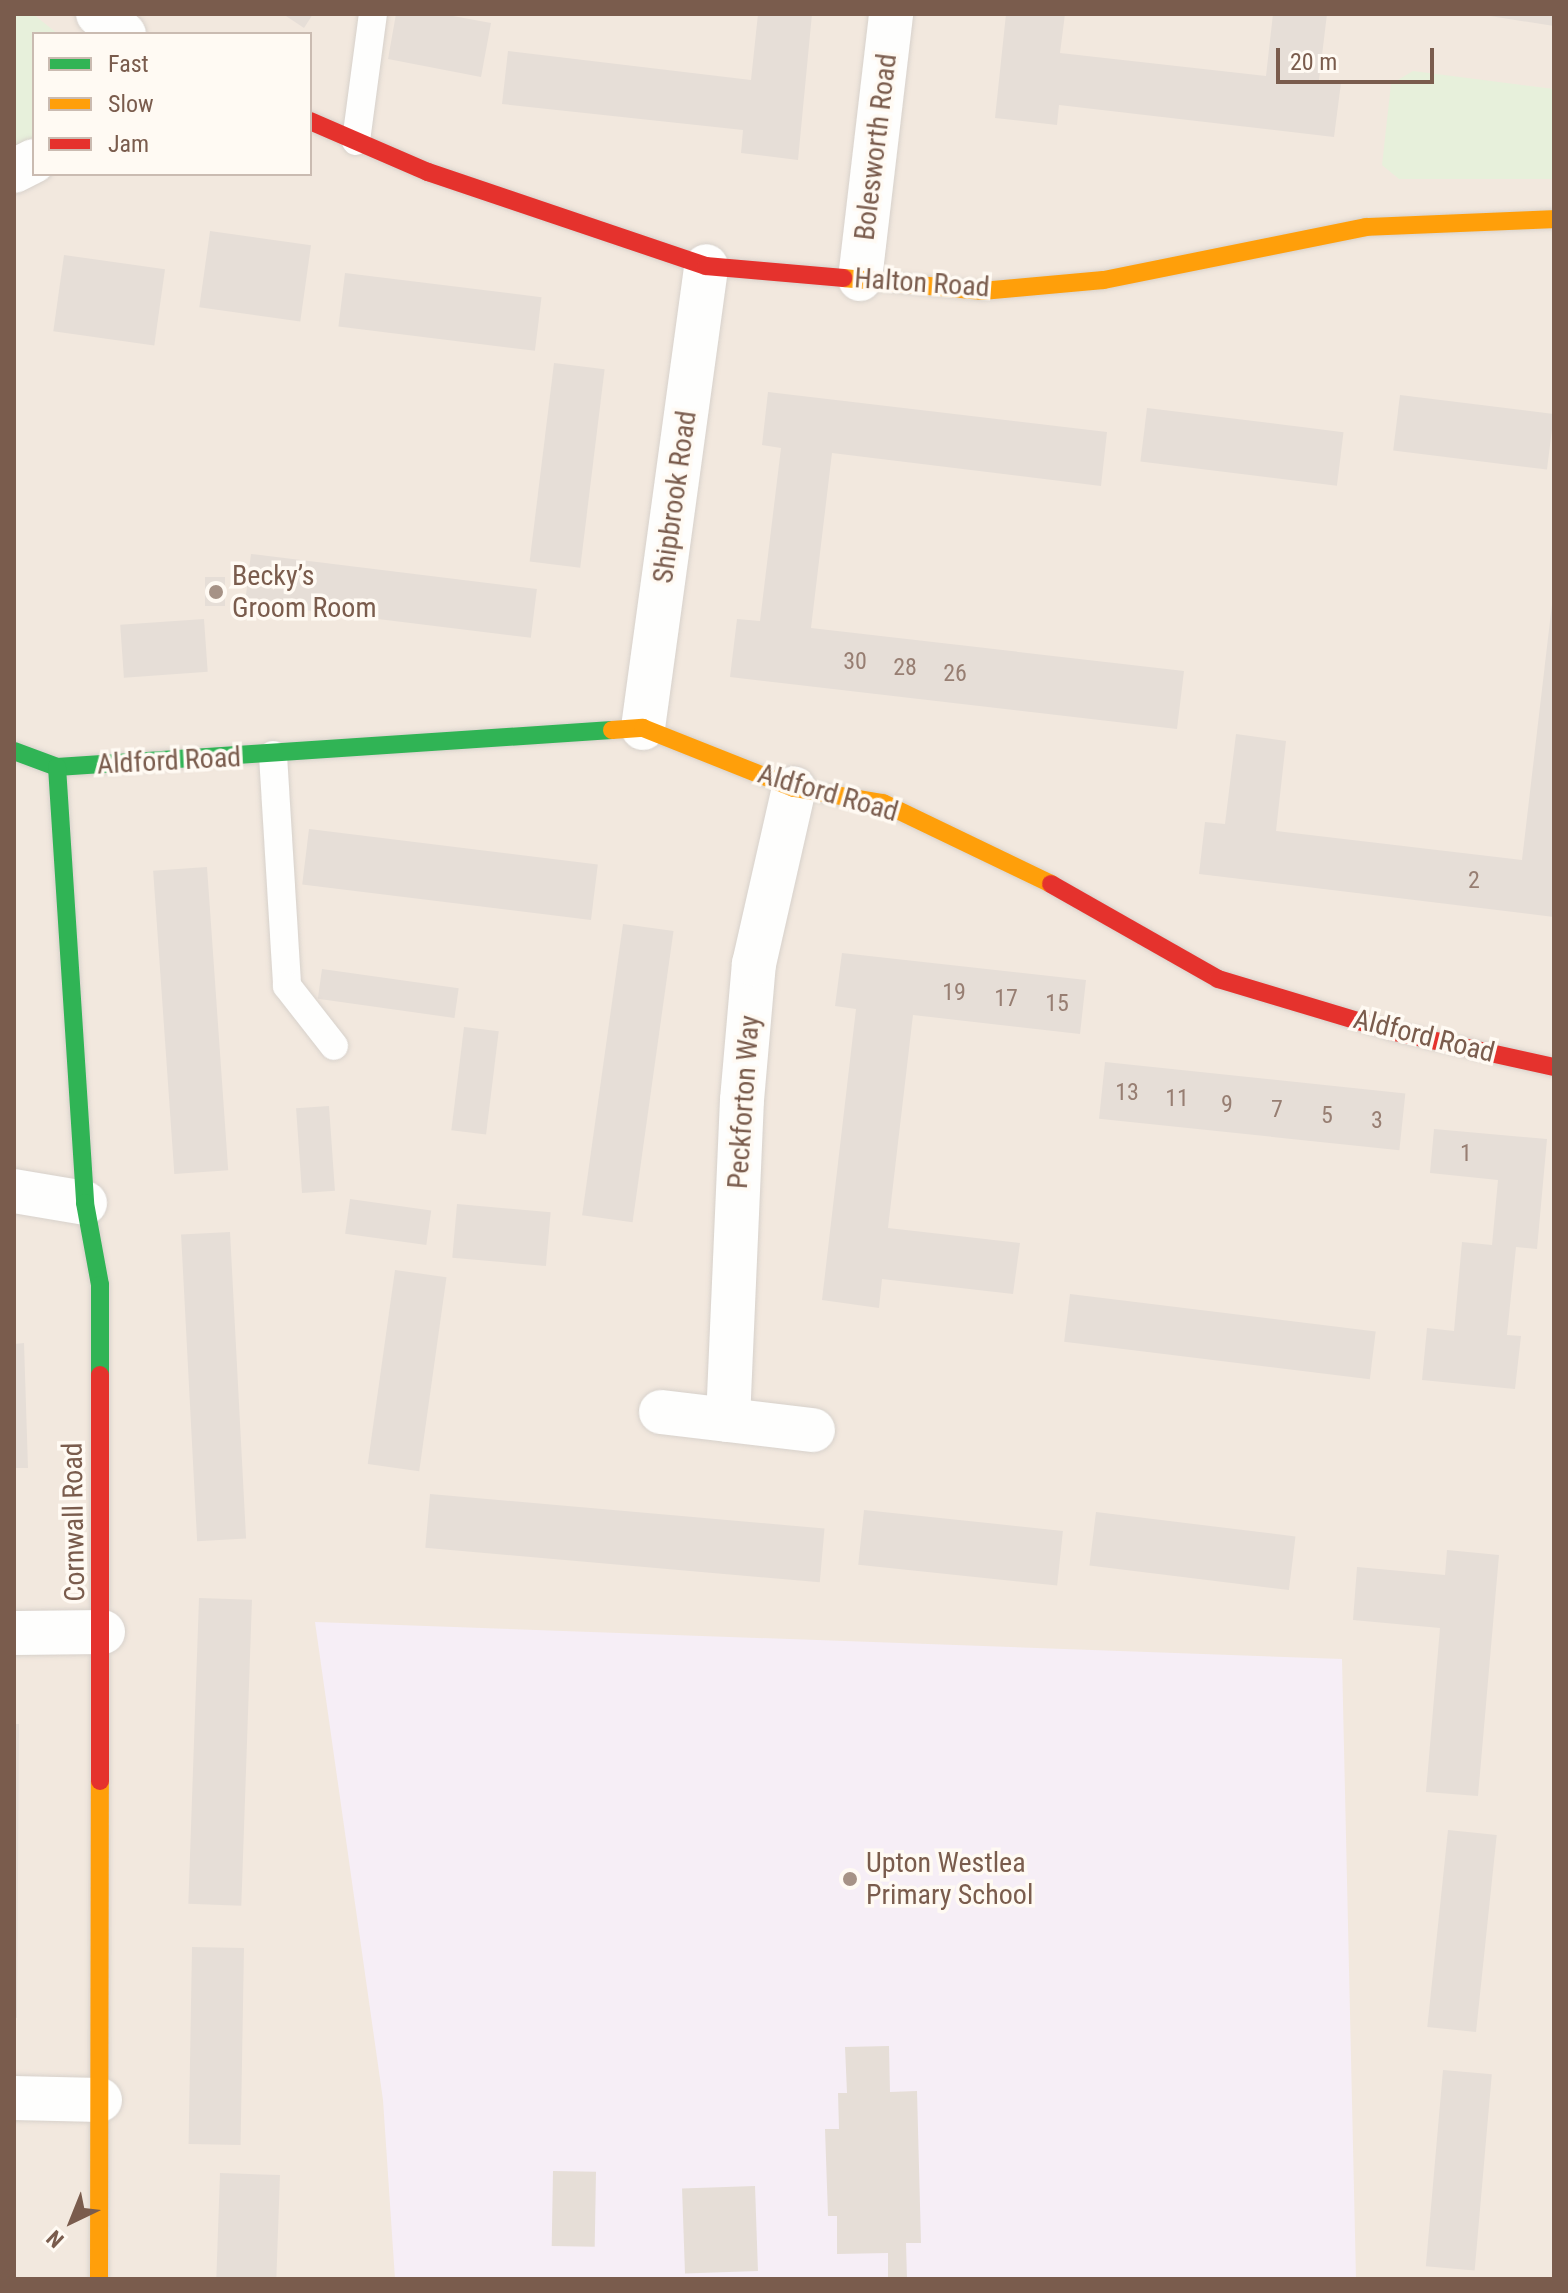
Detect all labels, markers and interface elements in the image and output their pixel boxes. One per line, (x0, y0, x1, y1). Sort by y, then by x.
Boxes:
legend (32, 32, 312, 176)
scale bar (1280, 32, 1438, 82)
text: 20 m (1290, 48, 1337, 76)
text: Fast (108, 50, 149, 78)
street label: Bolesworth Road (848, 52, 904, 242)
text: Slow (108, 90, 154, 118)
text: Jam (108, 130, 149, 158)
street label: Halton Road (853, 262, 991, 304)
street label: Shipbrook Road (646, 409, 704, 585)
place label: Becky’s Groom Room (232, 559, 376, 625)
marker: Becky’s Groom Room (207, 583, 225, 601)
house number: 30 (843, 648, 867, 676)
house number: 28 (893, 654, 917, 682)
house number: 26 (943, 660, 967, 688)
street label: Aldford Road (96, 740, 242, 782)
street label: Aldford Road (754, 757, 902, 829)
house number: 2 (1468, 867, 1480, 895)
house number: 19 (942, 979, 966, 1007)
house number: 17 (994, 985, 1018, 1013)
house number: 15 (1045, 990, 1069, 1018)
street label: Aldford Road (1350, 1002, 1498, 1070)
street label: Peckforton Way (721, 1014, 767, 1190)
house number: 13 (1115, 1079, 1139, 1107)
house number: 11 (1165, 1085, 1189, 1113)
house number: 9 (1221, 1091, 1233, 1119)
house number: 7 (1271, 1096, 1283, 1124)
house number: 5 (1321, 1102, 1333, 1130)
house number: 3 (1371, 1107, 1383, 1135)
house number: 1 (1460, 1140, 1472, 1168)
street label: Cornwall Road (56, 1442, 92, 1602)
place label: Upton Westlea Primary School (866, 1846, 1033, 1912)
marker: Upton Westlea Primary School (841, 1870, 859, 1888)
north arrow (32, 2181, 112, 2261)
text: N (42, 2225, 69, 2253)

